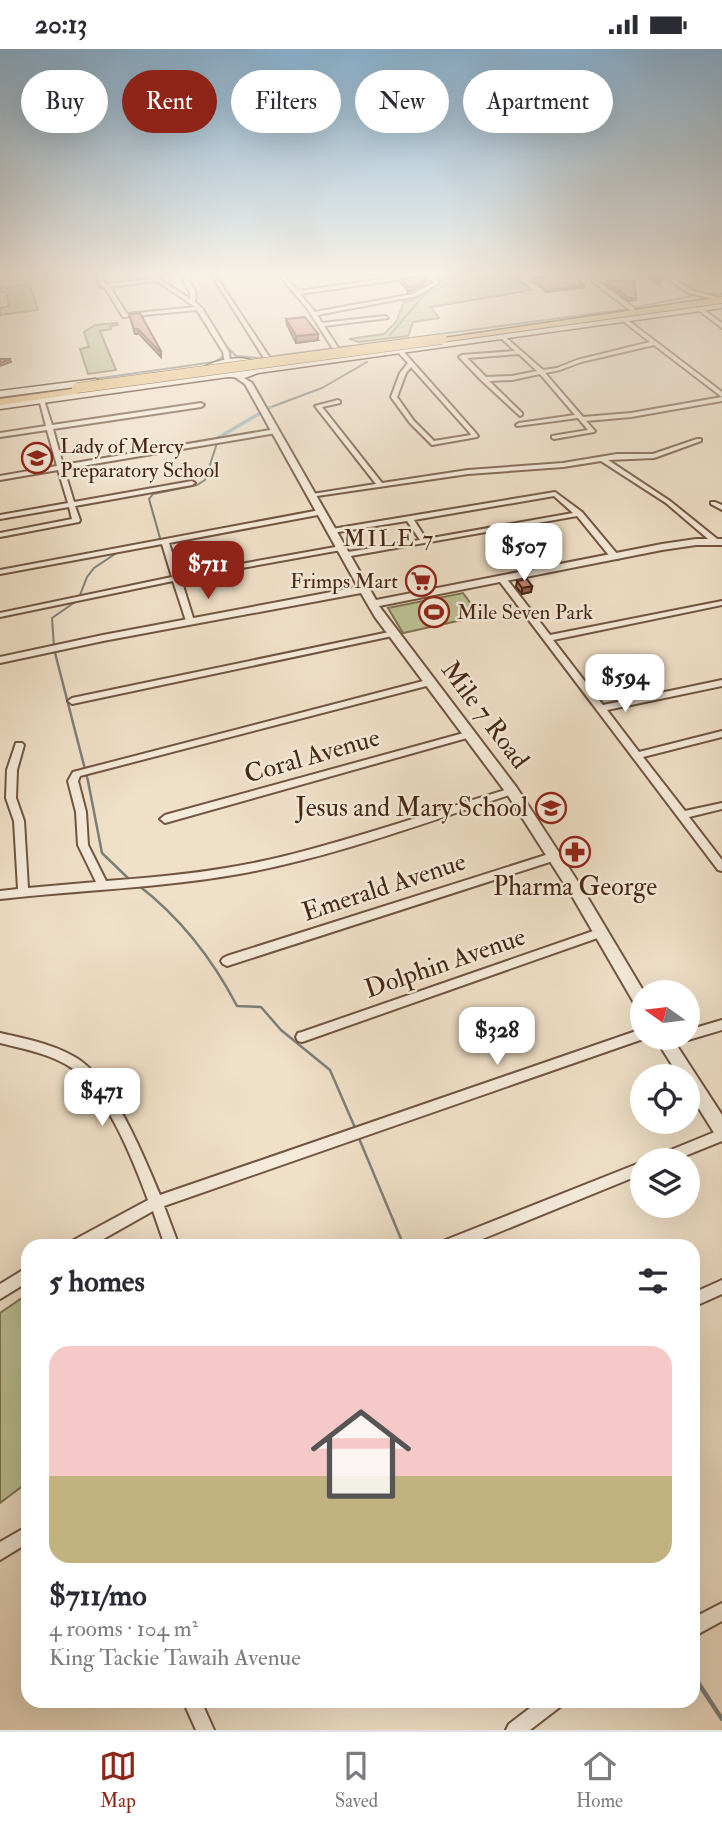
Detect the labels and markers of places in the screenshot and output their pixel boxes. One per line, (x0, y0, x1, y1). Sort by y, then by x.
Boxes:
place label: Lady of Mercy Preparatory School (60, 433, 220, 484)
school or university icon: Lady of Mercy Preparatory School (20, 441, 54, 475)
pin: $507 (483, 524, 565, 583)
pin: $711 (167, 541, 249, 601)
supermarket icon: Frimps Mart (404, 564, 438, 598)
place label: Frimps Mart (290, 568, 398, 595)
sports icon: Mile Seven Park (417, 595, 451, 629)
place label: Mile Seven Park (457, 599, 593, 626)
pin: $594 (584, 655, 666, 714)
school or university icon: Jesus and Mary School (534, 791, 568, 825)
place label: Jesus and Mary School (295, 792, 528, 824)
pharmacy icon: Pharma George (558, 835, 592, 869)
place label: Pharma George (493, 871, 657, 903)
pin: $328 (456, 1007, 538, 1067)
pin: $471 (61, 1069, 143, 1128)

